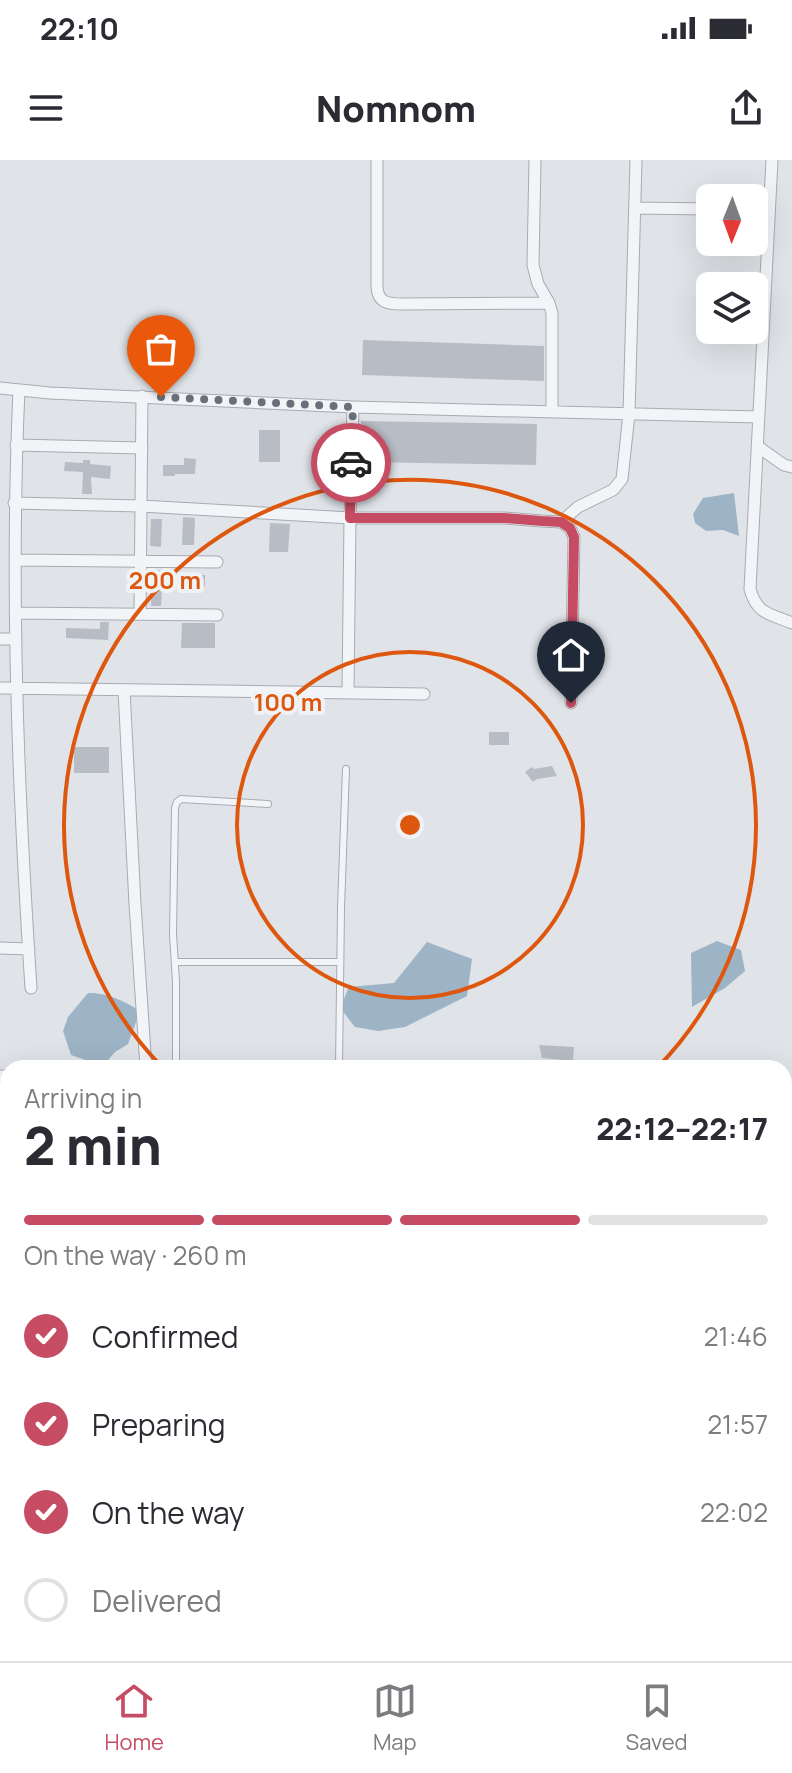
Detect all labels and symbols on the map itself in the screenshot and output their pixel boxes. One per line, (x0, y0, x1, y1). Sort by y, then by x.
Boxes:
north arrow (696, 184, 768, 256)
pin (127, 315, 195, 397)
courier (311, 423, 391, 503)
text: 200 m (129, 563, 201, 596)
pin (537, 621, 605, 703)
text: 100 m (254, 685, 322, 718)
centre of rings (396, 811, 424, 839)

